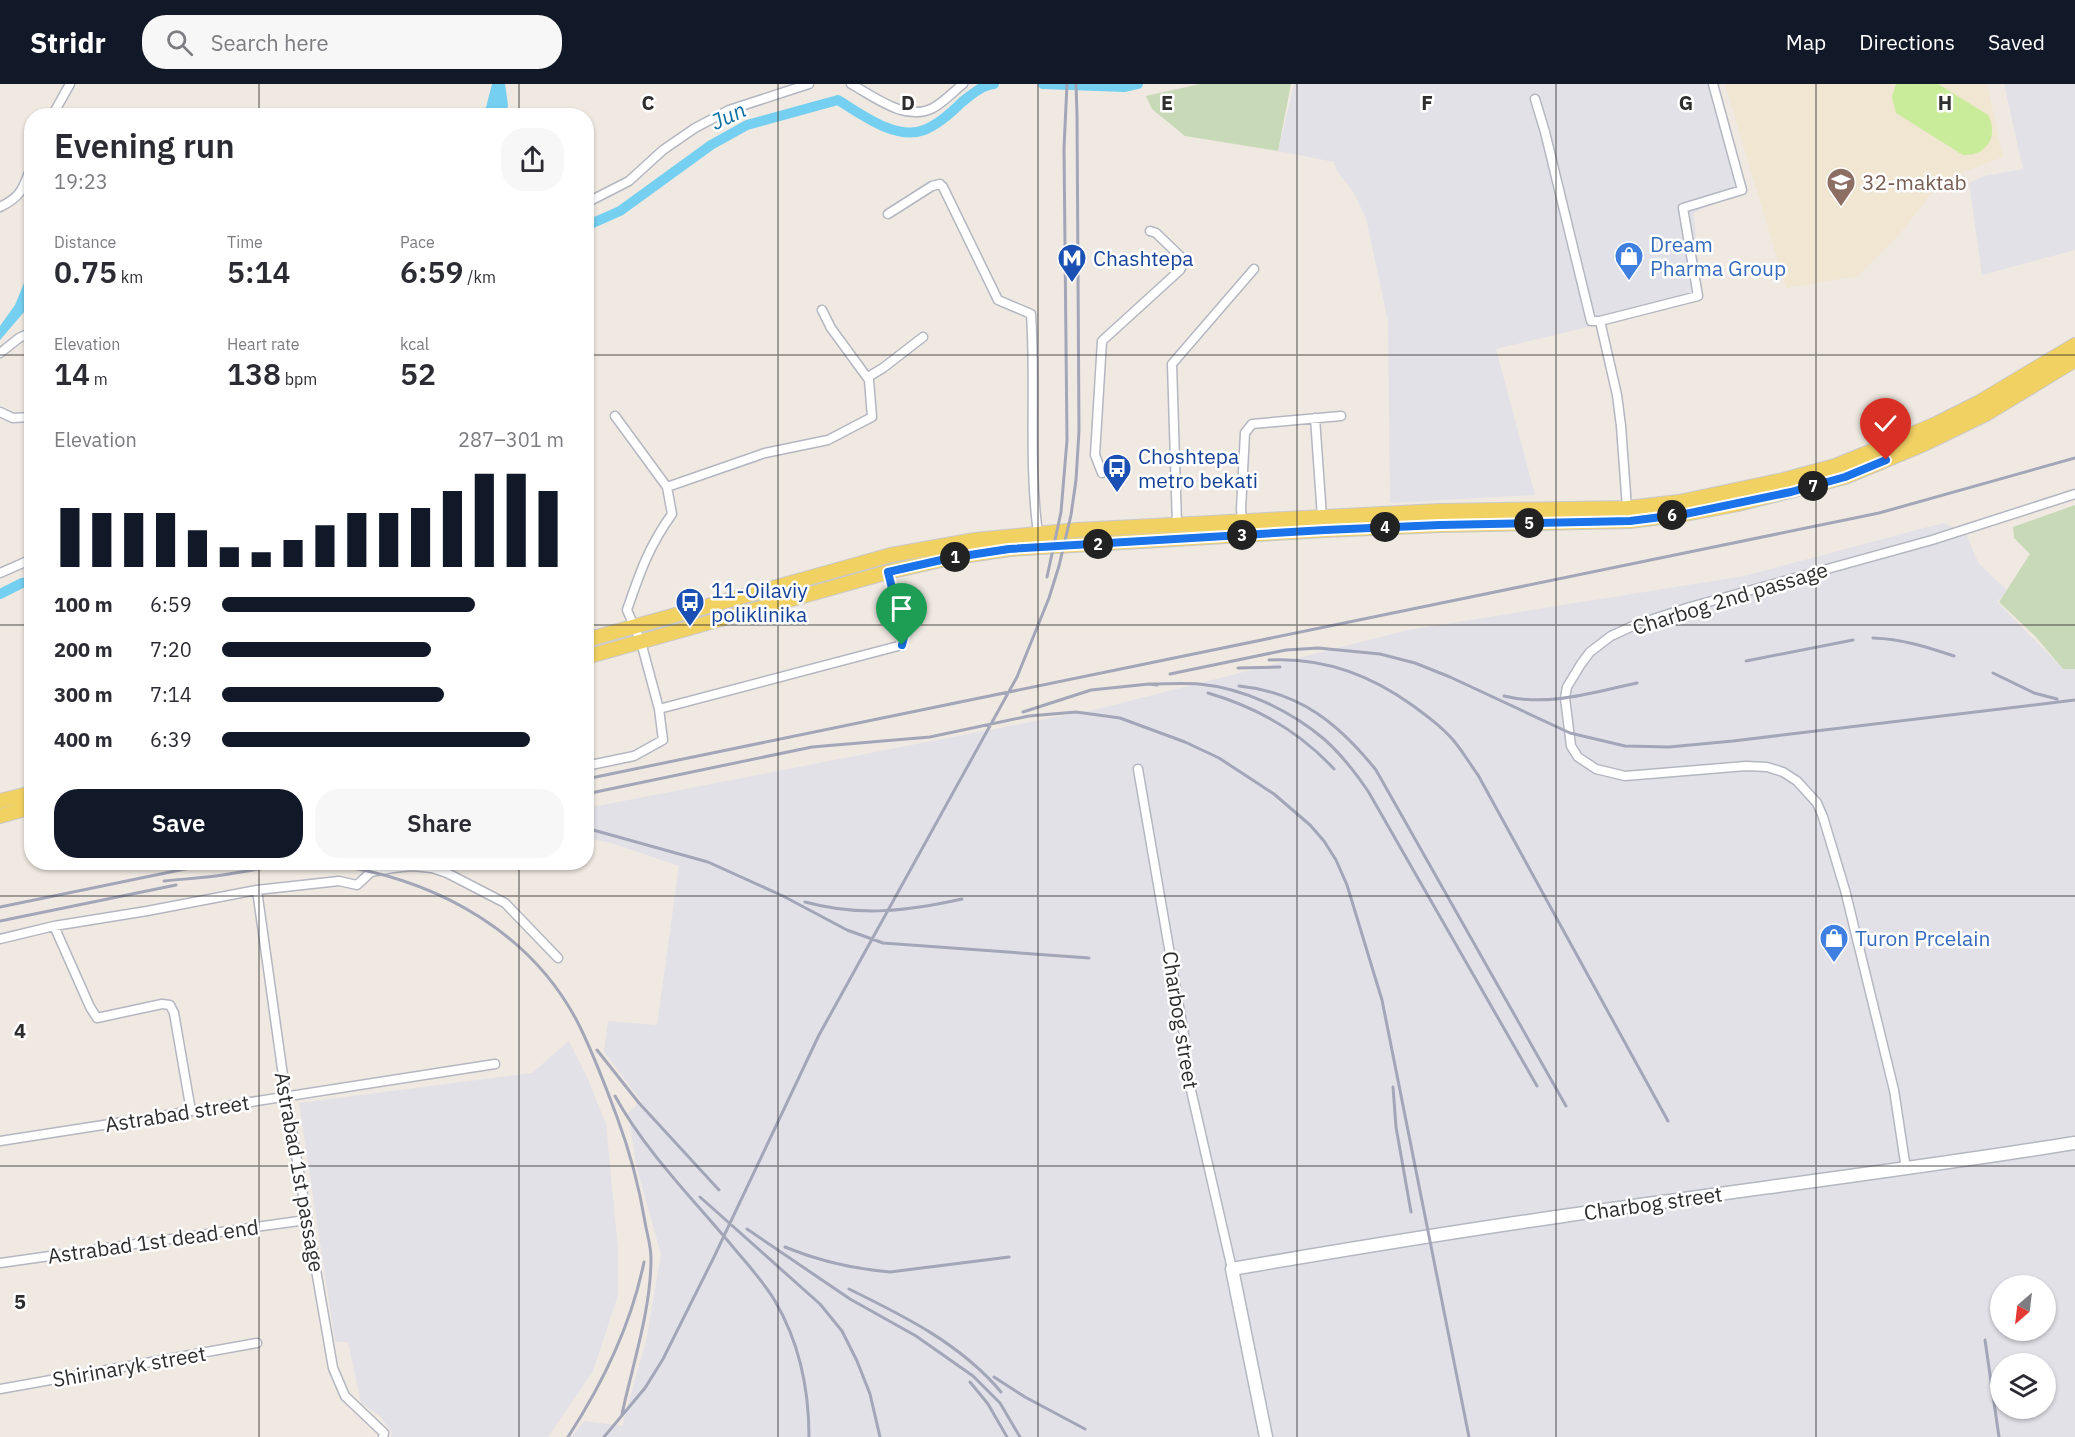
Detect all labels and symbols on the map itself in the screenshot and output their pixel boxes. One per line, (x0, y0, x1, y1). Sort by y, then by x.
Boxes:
text: C (641, 89, 655, 116)
text: D (901, 89, 915, 116)
text: E (1161, 89, 1173, 116)
text: F (1421, 89, 1433, 116)
text: G (1679, 89, 1693, 116)
text: H (1938, 89, 1952, 116)
water label: Jun (706, 94, 750, 136)
school or university icon: 32-maktab (1825, 166, 1857, 208)
place label: 32-maktab (1862, 168, 1967, 196)
place label: Dream Pharma Group (1650, 230, 1786, 282)
shop icon: Dream Pharma Group (1613, 240, 1645, 282)
metro station icon: Chashtepa (1056, 242, 1088, 284)
place label: Chashtepa (1093, 244, 1194, 272)
pin (1860, 398, 1911, 460)
place label: Choshtepa metro bekati (1138, 442, 1258, 494)
bus stop icon: Choshtepa metro bekati (1101, 452, 1133, 494)
pin: 7 (1798, 471, 1828, 501)
pin: 6 (1657, 500, 1687, 530)
pin: 5 (1514, 508, 1544, 538)
pin: 4 (1370, 512, 1400, 542)
pin: 3 (1227, 520, 1257, 550)
pin: 2 (1083, 529, 1113, 559)
pin: 1 (940, 542, 970, 572)
street label: Charbog 2nd passage (1629, 555, 1831, 641)
place label: 11-Oilaviy poliklinika (711, 576, 808, 628)
pin (876, 583, 927, 645)
bus stop icon: 11-Oilaviy poliklinika (674, 586, 706, 628)
shop icon: Turon Prcelain (1818, 922, 1850, 964)
place label: Turon Prcelain (1855, 924, 1990, 952)
street label: Charbog street (1156, 949, 1206, 1091)
text: 4 (14, 1017, 26, 1044)
street label: Astrabad 1st passage (269, 1070, 331, 1274)
street label: Astrabad street (103, 1088, 251, 1138)
street label: Charbog street (1582, 1179, 1724, 1227)
street label: Astrabad 1st dead end (46, 1212, 260, 1270)
north arrow (1990, 1275, 2056, 1341)
text: 5 (14, 1288, 26, 1315)
street label: Shirinaryk street (50, 1339, 208, 1393)

